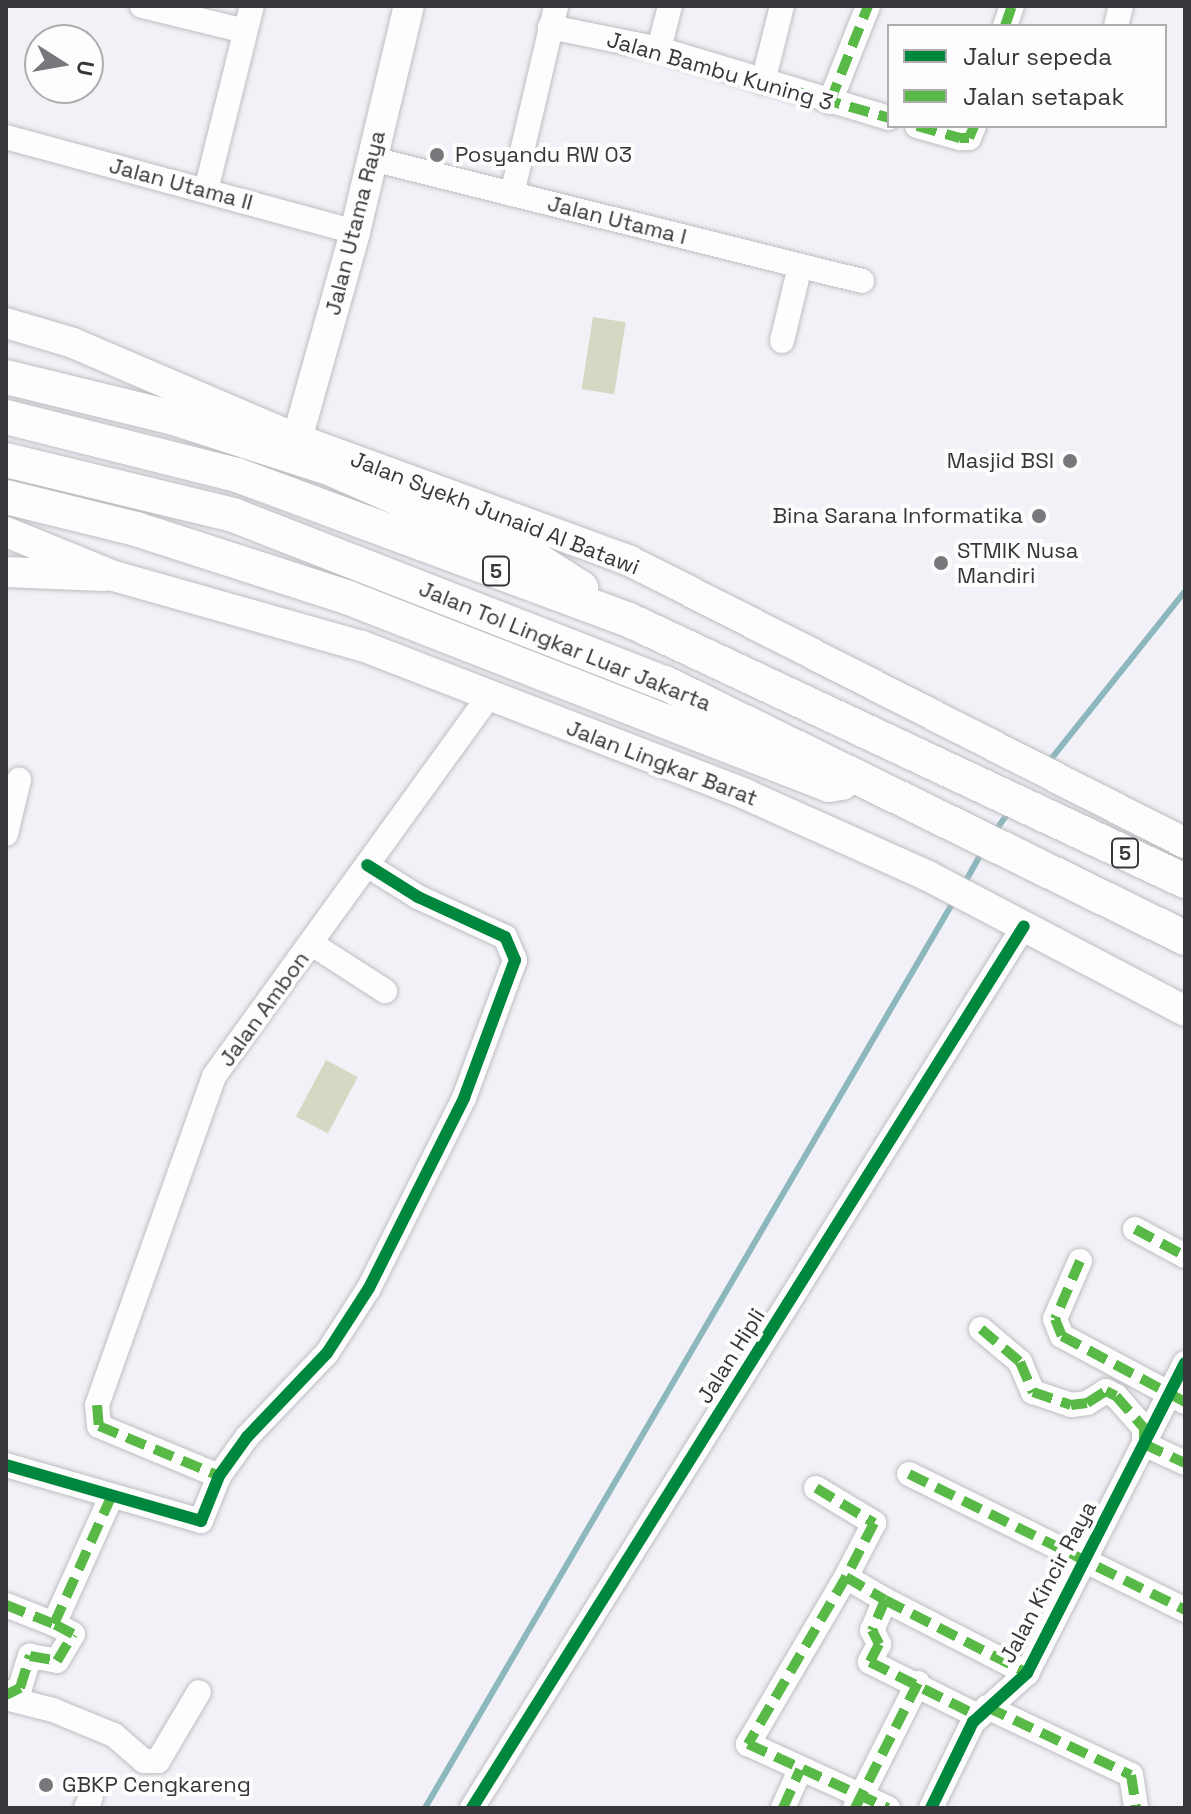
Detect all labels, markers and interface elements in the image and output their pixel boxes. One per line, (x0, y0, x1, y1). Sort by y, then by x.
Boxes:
north arrow (24, 24, 104, 104)
legend (887, 24, 1167, 128)
street label: Jalan Bambu Kuning 3 (604, 26, 836, 116)
text: Jalur sepeda (963, 41, 1112, 72)
text: U (70, 58, 101, 78)
text: Jalan setapak (963, 81, 1124, 112)
street label: Jalan Utama Raya (319, 128, 391, 318)
place label: Posyandu RW 03 (455, 142, 632, 168)
marker: Posyandu RW 03 (426, 144, 448, 166)
street label: Jalan Utama II (106, 152, 256, 216)
street label: Jalan Utama I (545, 190, 689, 250)
street label: Jalan Syekh Junaid Al Batawi (347, 446, 643, 580)
place label: Masjid BSI (947, 448, 1054, 474)
marker: Masjid BSI (1061, 452, 1079, 470)
place label: Bina Sarana Informatika (773, 503, 1023, 529)
marker: Bina Sarana Informatika (1030, 507, 1048, 525)
place label: STMIK Nusa Mandiri (957, 537, 1078, 588)
marker: STMIK Nusa Mandiri (932, 554, 950, 572)
road number: 5 (482, 555, 510, 587)
street label: Jalan Tol Lingkar Luar Jakarta (415, 575, 715, 717)
street label: Jalan Lingkar Barat (563, 714, 761, 812)
road number: 5 (1111, 837, 1139, 869)
street label: Jalan Ambon (213, 946, 315, 1072)
street label: Jalan Hipli (691, 1304, 771, 1408)
street label: Jalan Kincir Raya (994, 1497, 1102, 1667)
place label: GBKP Cengkareng (62, 1772, 251, 1798)
marker: GBKP Cengkareng (37, 1776, 55, 1794)

